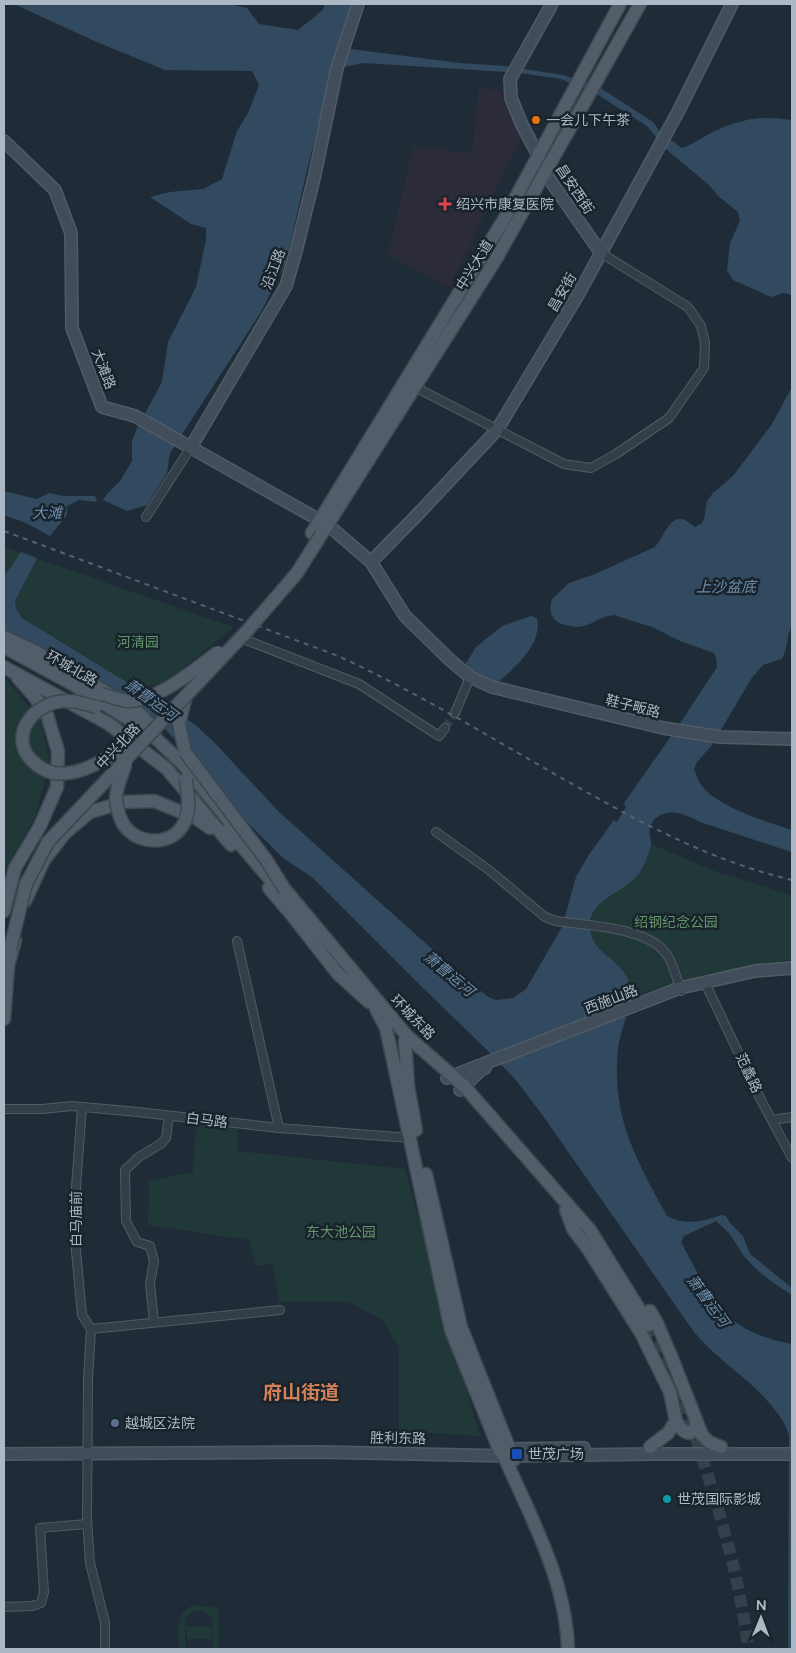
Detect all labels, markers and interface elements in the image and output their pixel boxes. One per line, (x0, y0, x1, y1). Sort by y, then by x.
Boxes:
place label: 一会儿下午茶 (546, 112, 630, 129)
marker: 一会儿下午茶 (530, 114, 542, 126)
street label: 昌安西街 (552, 161, 597, 217)
place label: 绍兴市康复医院 (456, 196, 554, 213)
marker: 绍兴市康复医院 (438, 197, 452, 211)
street label: 中兴大道 (452, 237, 496, 294)
street label: 沿江路 (258, 247, 289, 292)
street label: 昌安街 (545, 270, 580, 315)
street label: 大滩路 (88, 347, 119, 392)
water label: 大滩 (32, 504, 64, 522)
water label: 上沙盆底 (696, 578, 759, 596)
park label: 河清园 (117, 634, 159, 651)
street label: 环城北路 (43, 647, 100, 690)
water label: 萧曹运河 (121, 675, 183, 727)
street label: 鞋子畈路 (604, 691, 662, 722)
street label: 中兴北路 (93, 720, 144, 773)
park label: 绍钢纪念公园 (634, 914, 718, 931)
water label: 萧曹运河 (420, 948, 480, 1002)
street label: 西施山路 (582, 981, 640, 1017)
street label: 环城东路 (387, 991, 438, 1043)
street label: 范蠡路 (732, 1051, 765, 1096)
street label: 白马路 (185, 1110, 229, 1131)
street label: 白马庙前 (68, 1191, 85, 1247)
park label: 东大池公园 (306, 1224, 376, 1241)
water label: 萧曹运河 (683, 1271, 735, 1333)
district label: 府山街道 (263, 1381, 339, 1404)
place label: 越城区法院 (125, 1415, 195, 1432)
marker: 越城区法院 (109, 1417, 121, 1429)
street label: 胜利东路 (370, 1430, 426, 1447)
place label: 世茂广场 (528, 1446, 584, 1463)
marker: 世茂广场 (510, 1447, 524, 1461)
place label: 世茂国际影城 (677, 1491, 761, 1508)
marker: 世茂国际影城 (661, 1493, 673, 1505)
north arrow (736, 1593, 786, 1643)
text: N (756, 1597, 767, 1614)

